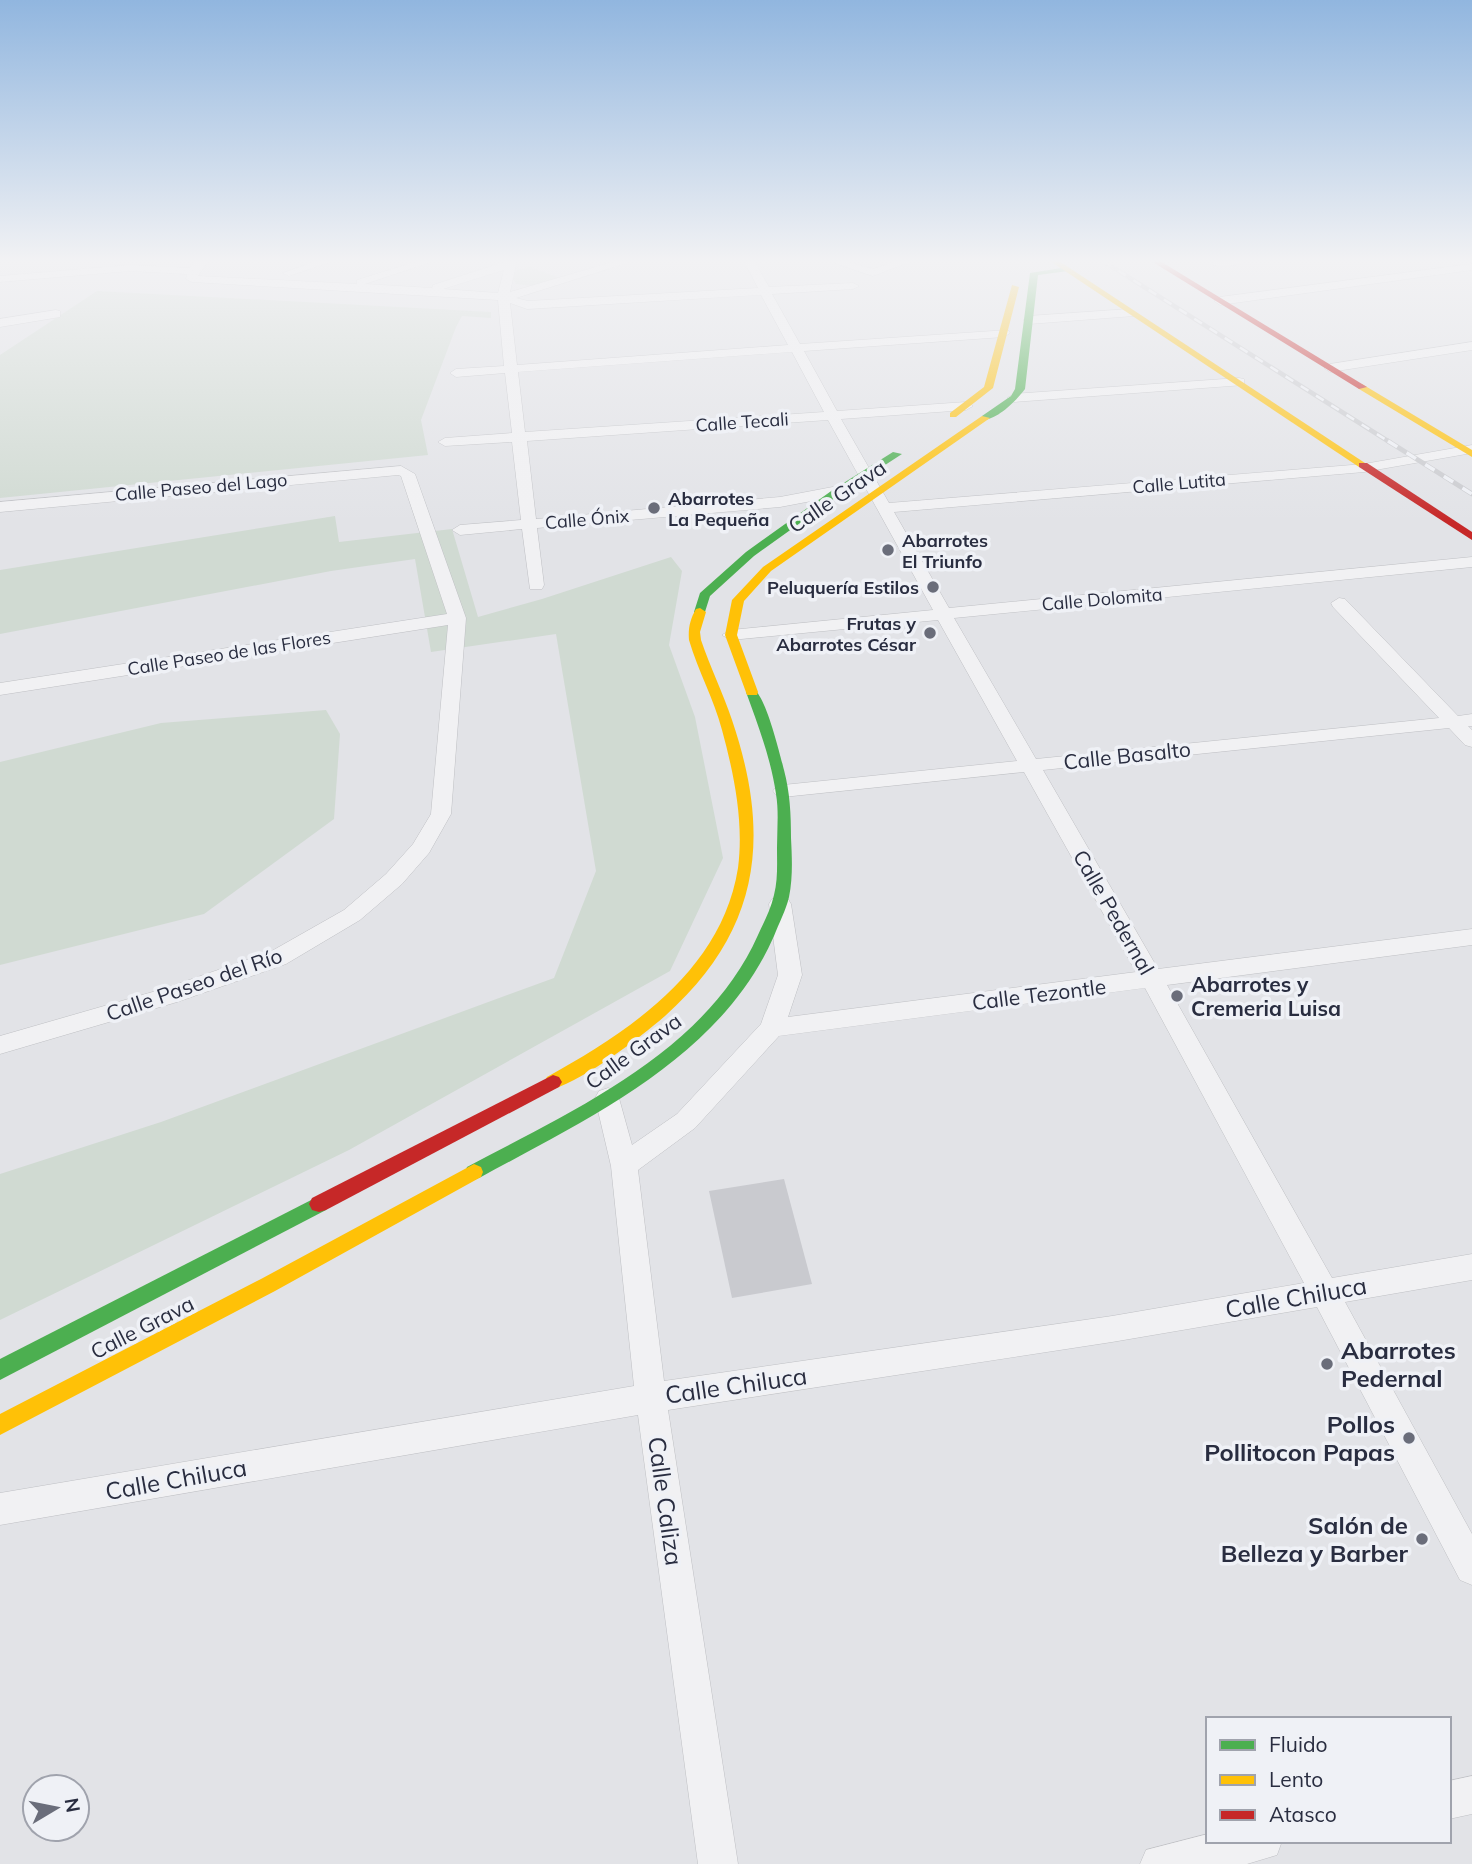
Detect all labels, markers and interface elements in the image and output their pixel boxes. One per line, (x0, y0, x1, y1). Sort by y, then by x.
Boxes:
street label: Calle Tecali (695, 407, 789, 437)
street label: Calle Grava (783, 454, 891, 538)
street label: Calle Lutita (1131, 467, 1227, 499)
street label: Calle Paseo del Lago (114, 468, 288, 506)
place label: Abarrotes La Pequeña (668, 487, 769, 531)
marker: Abarrotes La Pequeña (646, 500, 662, 516)
street label: Calle Ónix (544, 504, 630, 534)
place label: Abarrotes El Triunfo (902, 529, 988, 573)
marker: Abarrotes El Triunfo (880, 542, 896, 558)
place label: Peluquería Estilos (767, 576, 919, 599)
marker: Peluquería Estilos (925, 579, 941, 595)
street label: Calle Dolomita (1041, 582, 1163, 616)
place label: Frutas y Abarrotes César (776, 612, 917, 656)
marker: Frutas y Abarrotes César (922, 625, 938, 641)
street label: Calle Paseo de las Flores (126, 626, 332, 680)
street label: Calle Basalto (1062, 735, 1192, 775)
street label: Calle Pedernal (1068, 845, 1160, 979)
street label: Calle Paseo del Río (102, 942, 286, 1026)
place label: Abarrotes y Cremeria Luisa (1191, 971, 1341, 1021)
street label: Calle Tezontle (971, 973, 1107, 1015)
marker: Abarrotes y Cremeria Luisa (1169, 988, 1185, 1004)
street label: Calle Grava (580, 1007, 686, 1095)
street label: Calle Chiluca (1223, 1270, 1369, 1324)
street label: Calle Grava (86, 1290, 198, 1364)
place label: Abarrotes Pedernal (1341, 1335, 1456, 1393)
marker: Abarrotes Pedernal (1319, 1356, 1335, 1372)
street label: Calle Chiluca (663, 1360, 809, 1410)
place label: Pollos Pollitocon Papas (1204, 1409, 1395, 1467)
marker: Pollos Pollitocon Papas (1401, 1430, 1417, 1446)
street label: Calle Caliza (642, 1435, 690, 1567)
street label: Calle Chiluca (103, 1452, 249, 1506)
place label: Salón de Belleza y Barber (1221, 1510, 1409, 1568)
marker: Salón de Belleza y Barber (1414, 1531, 1430, 1547)
legend (1206, 1717, 1451, 1843)
text: Fluido (1269, 1731, 1328, 1757)
text: Lento (1269, 1766, 1323, 1792)
north arrow (21, 1773, 91, 1843)
text: N (60, 1796, 86, 1814)
text: Atasco (1269, 1801, 1337, 1827)

